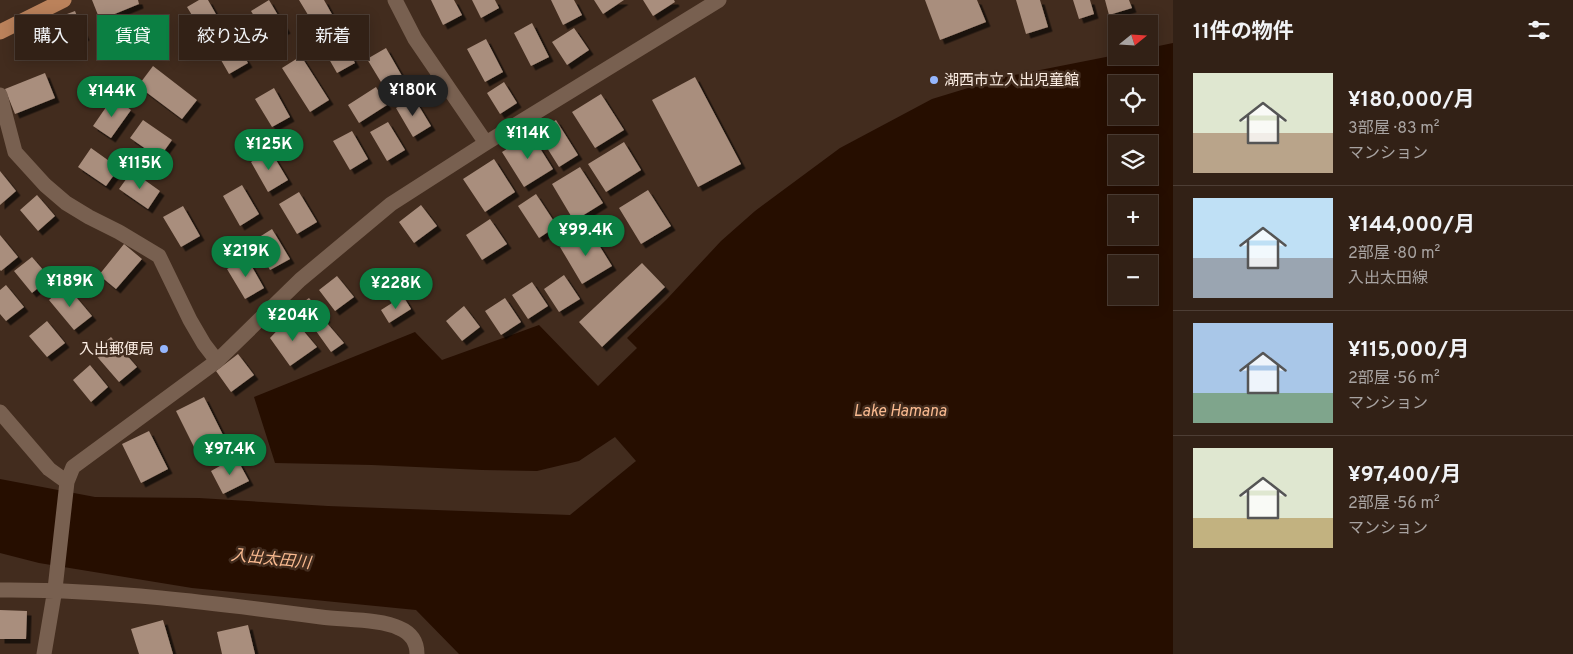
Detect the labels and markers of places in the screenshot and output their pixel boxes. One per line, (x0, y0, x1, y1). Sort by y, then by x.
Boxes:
place label: 湖西市立入出児童館 (944, 72, 1079, 91)
pin: ¥180K (378, 74, 448, 117)
marker: 湖西市立入出児童館 (928, 74, 940, 86)
pin: ¥144K (77, 76, 147, 118)
pin: ¥114K (493, 118, 563, 160)
pin: ¥125K (234, 128, 304, 171)
pin: ¥115K (105, 148, 175, 190)
pin: ¥99.4K (545, 214, 627, 257)
pin: ¥219K (211, 236, 281, 278)
pin: ¥189K (35, 266, 105, 308)
pin: ¥228K (361, 268, 431, 310)
pin: ¥204K (258, 300, 328, 342)
place label: 入出郵便局 (79, 341, 154, 360)
marker: 入出郵便局 (158, 343, 170, 355)
pin: ¥97.4K (189, 434, 271, 476)

